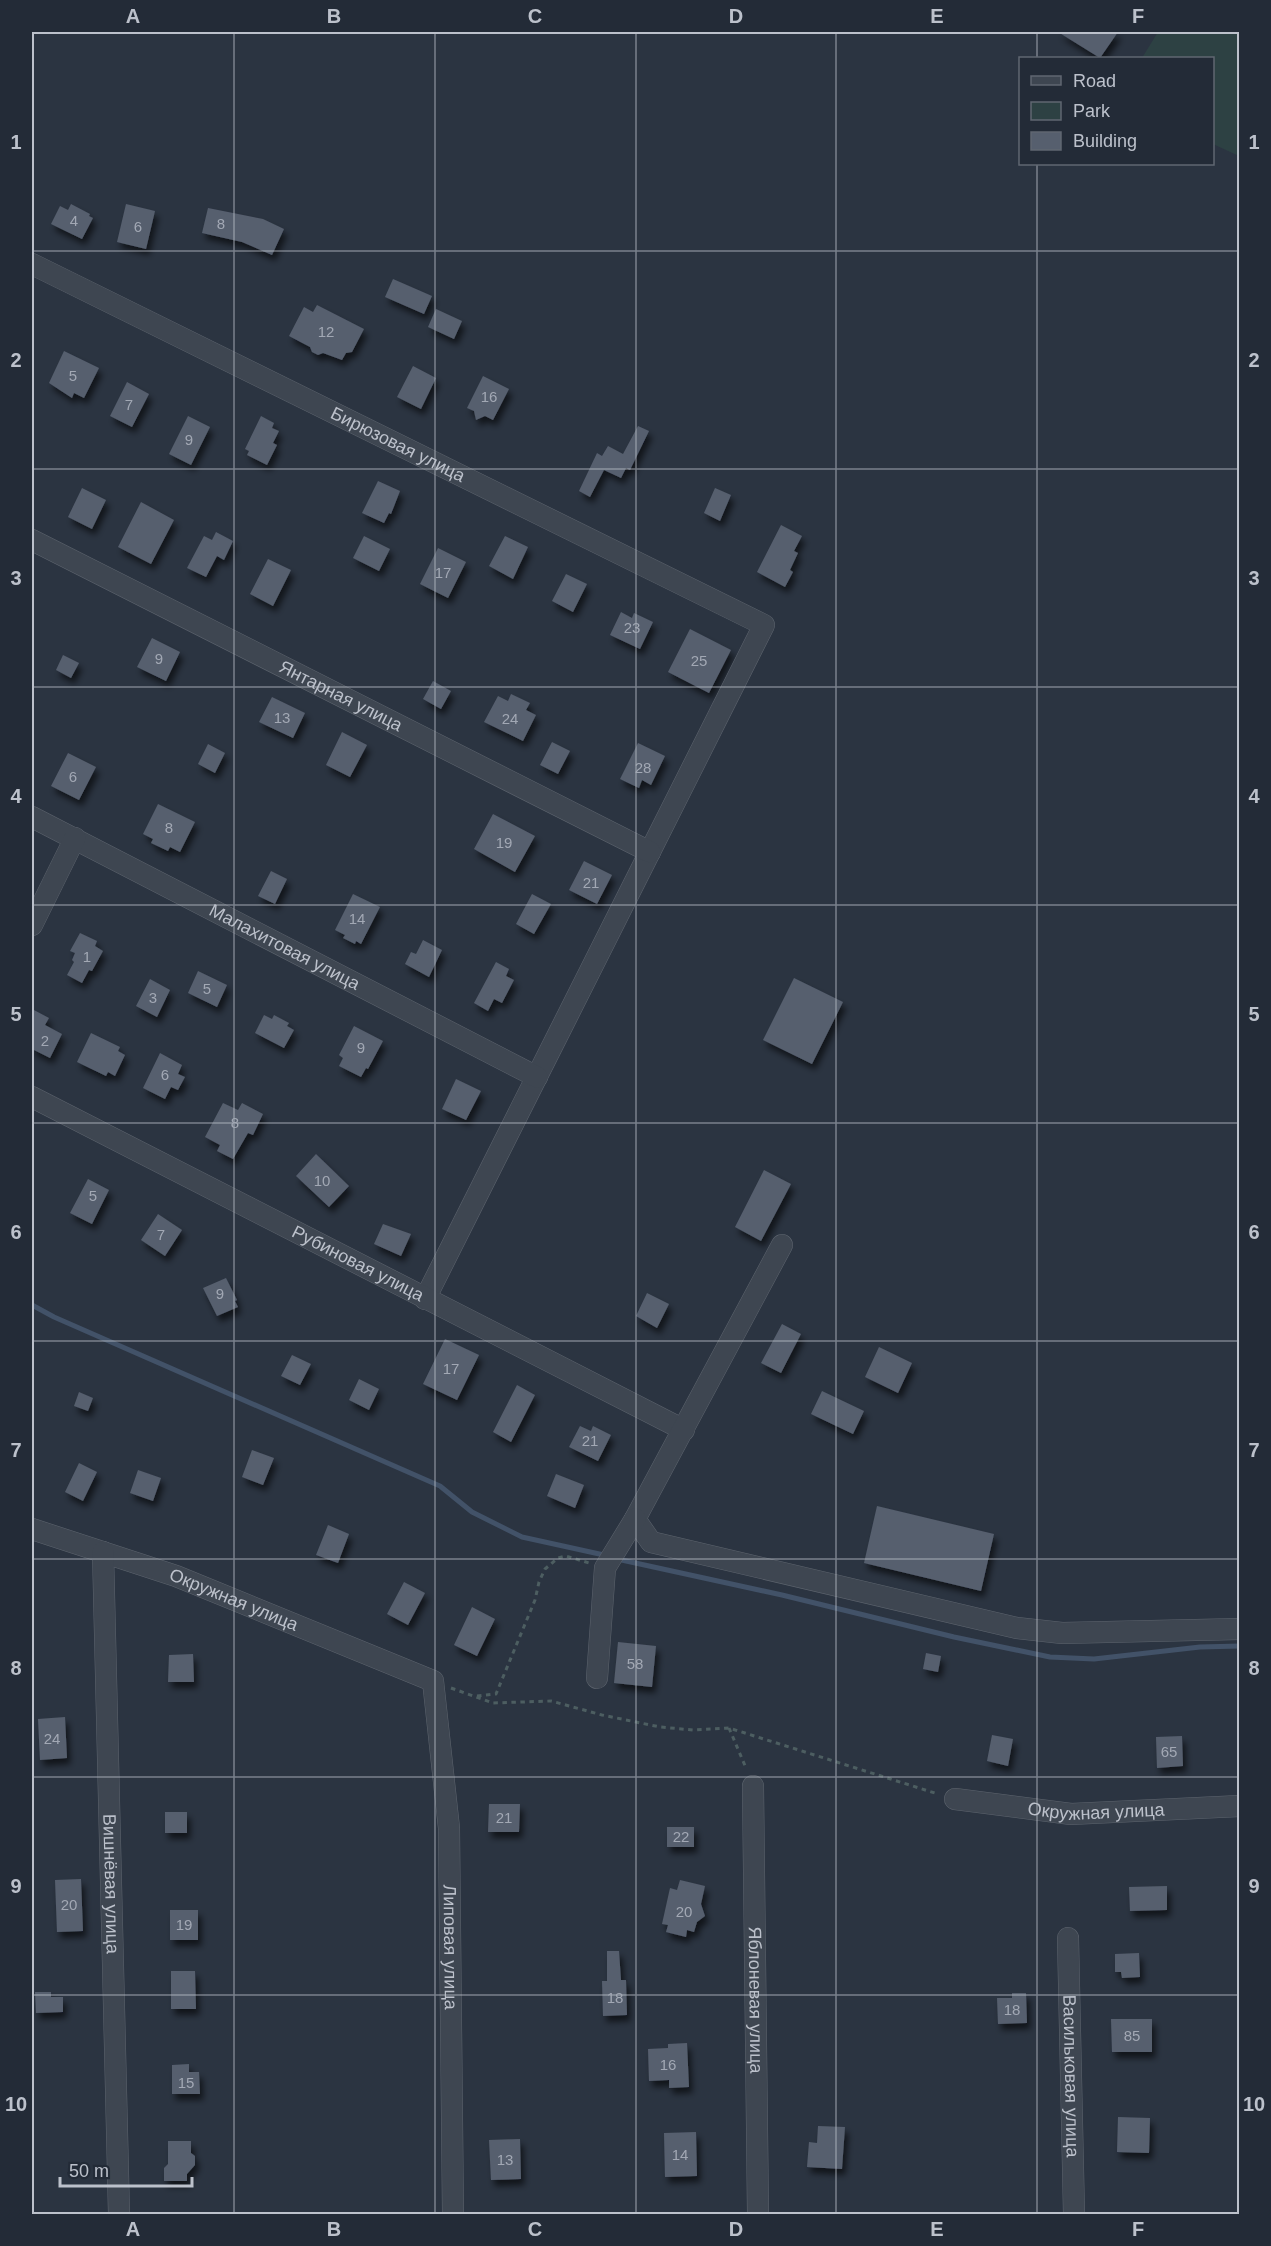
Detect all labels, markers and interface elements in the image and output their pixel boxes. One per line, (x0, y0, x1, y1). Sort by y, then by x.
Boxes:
text: A (126, 5, 140, 27)
text: B (327, 5, 341, 27)
text: C (528, 5, 542, 27)
text: D (729, 5, 743, 27)
text: E (930, 5, 944, 27)
text: F (1132, 5, 1144, 27)
legend (1019, 57, 1214, 165)
text: Road (1073, 71, 1116, 91)
text: Park (1073, 101, 1111, 121)
text: 1 (10, 131, 22, 153)
text: Building (1073, 131, 1137, 151)
text: 1 (1248, 131, 1260, 153)
house number: 4 (70, 212, 78, 229)
house number: 8 (217, 215, 225, 232)
house number: 6 (134, 218, 142, 235)
house number: 12 (318, 323, 334, 340)
text: 2 (10, 349, 22, 371)
text: 2 (1248, 349, 1260, 371)
house number: 5 (69, 367, 77, 384)
house number: 16 (481, 388, 497, 405)
house number: 7 (125, 396, 133, 413)
street label: Бирюзовая улица (328, 403, 469, 486)
house number: 9 (185, 431, 193, 448)
house number: 17 (435, 564, 451, 581)
text: 3 (10, 567, 22, 589)
text: 3 (1248, 567, 1260, 589)
house number: 23 (624, 619, 640, 636)
house number: 9 (155, 650, 163, 667)
house number: 25 (691, 652, 707, 669)
street label: Янтарная улица (276, 657, 407, 736)
house number: 13 (274, 709, 290, 726)
house number: 24 (502, 710, 518, 727)
house number: 28 (635, 759, 651, 776)
house number: 6 (69, 768, 77, 785)
text: 4 (10, 785, 22, 807)
text: 4 (1248, 785, 1260, 807)
house number: 8 (165, 819, 173, 836)
house number: 19 (496, 834, 512, 851)
house number: 21 (583, 874, 599, 891)
street label: Малахитовая улица (206, 900, 364, 994)
house number: 14 (349, 910, 365, 927)
house number: 1 (83, 948, 91, 965)
house number: 5 (203, 980, 211, 997)
house number: 3 (149, 989, 157, 1006)
text: 5 (10, 1003, 22, 1025)
text: 5 (1248, 1003, 1260, 1025)
house number: 2 (41, 1032, 49, 1049)
house number: 9 (357, 1039, 365, 1056)
house number: 6 (161, 1066, 169, 1083)
house number: 8 (231, 1114, 239, 1131)
house number: 10 (314, 1172, 330, 1189)
house number: 5 (89, 1187, 97, 1204)
text: 6 (10, 1221, 22, 1243)
text: 6 (1248, 1221, 1260, 1243)
street label: Рубиновая улица (289, 1222, 428, 1306)
house number: 7 (157, 1226, 165, 1243)
house number: 9 (216, 1285, 224, 1302)
house number: 17 (443, 1360, 459, 1377)
house number: 21 (582, 1432, 598, 1449)
text: 7 (10, 1439, 22, 1461)
text: 7 (1248, 1439, 1260, 1461)
street label: Окружная улица (167, 1564, 302, 1635)
house number: 58 (627, 1655, 643, 1672)
text: 8 (10, 1657, 22, 1679)
text: 8 (1248, 1657, 1260, 1679)
house number: 24 (44, 1730, 60, 1747)
house number: 65 (1161, 1743, 1177, 1760)
street label: Окружная улица (1027, 1798, 1166, 1824)
house number: 21 (496, 1809, 512, 1826)
street label: Вишнёвая улица (99, 1814, 123, 1955)
house number: 22 (673, 1828, 689, 1845)
text: 9 (10, 1875, 22, 1897)
text: 9 (1248, 1875, 1260, 1897)
street label: Липовая улица (440, 1884, 461, 2011)
house number: 20 (61, 1896, 77, 1913)
house number: 20 (676, 1903, 692, 1920)
house number: 19 (176, 1916, 192, 1933)
street label: Яблоневая улица (745, 1926, 766, 2075)
house number: 18 (607, 1989, 623, 2006)
street label: Васильковая улица (1059, 1994, 1083, 2159)
house number: 18 (1004, 2001, 1020, 2018)
house number: 85 (1124, 2027, 1140, 2044)
house number: 16 (660, 2056, 676, 2073)
house number: 15 (178, 2074, 194, 2091)
text: 10 (5, 2093, 27, 2115)
text: 10 (1243, 2093, 1265, 2115)
house number: 14 (672, 2146, 688, 2163)
scale bar (60, 2150, 192, 2188)
house number: 13 (497, 2151, 513, 2168)
text: 50 m (69, 2161, 109, 2181)
text: A (126, 2218, 140, 2240)
text: B (327, 2218, 341, 2240)
text: C (528, 2218, 542, 2240)
text: D (729, 2218, 743, 2240)
text: E (930, 2218, 944, 2240)
text: F (1132, 2218, 1144, 2240)

